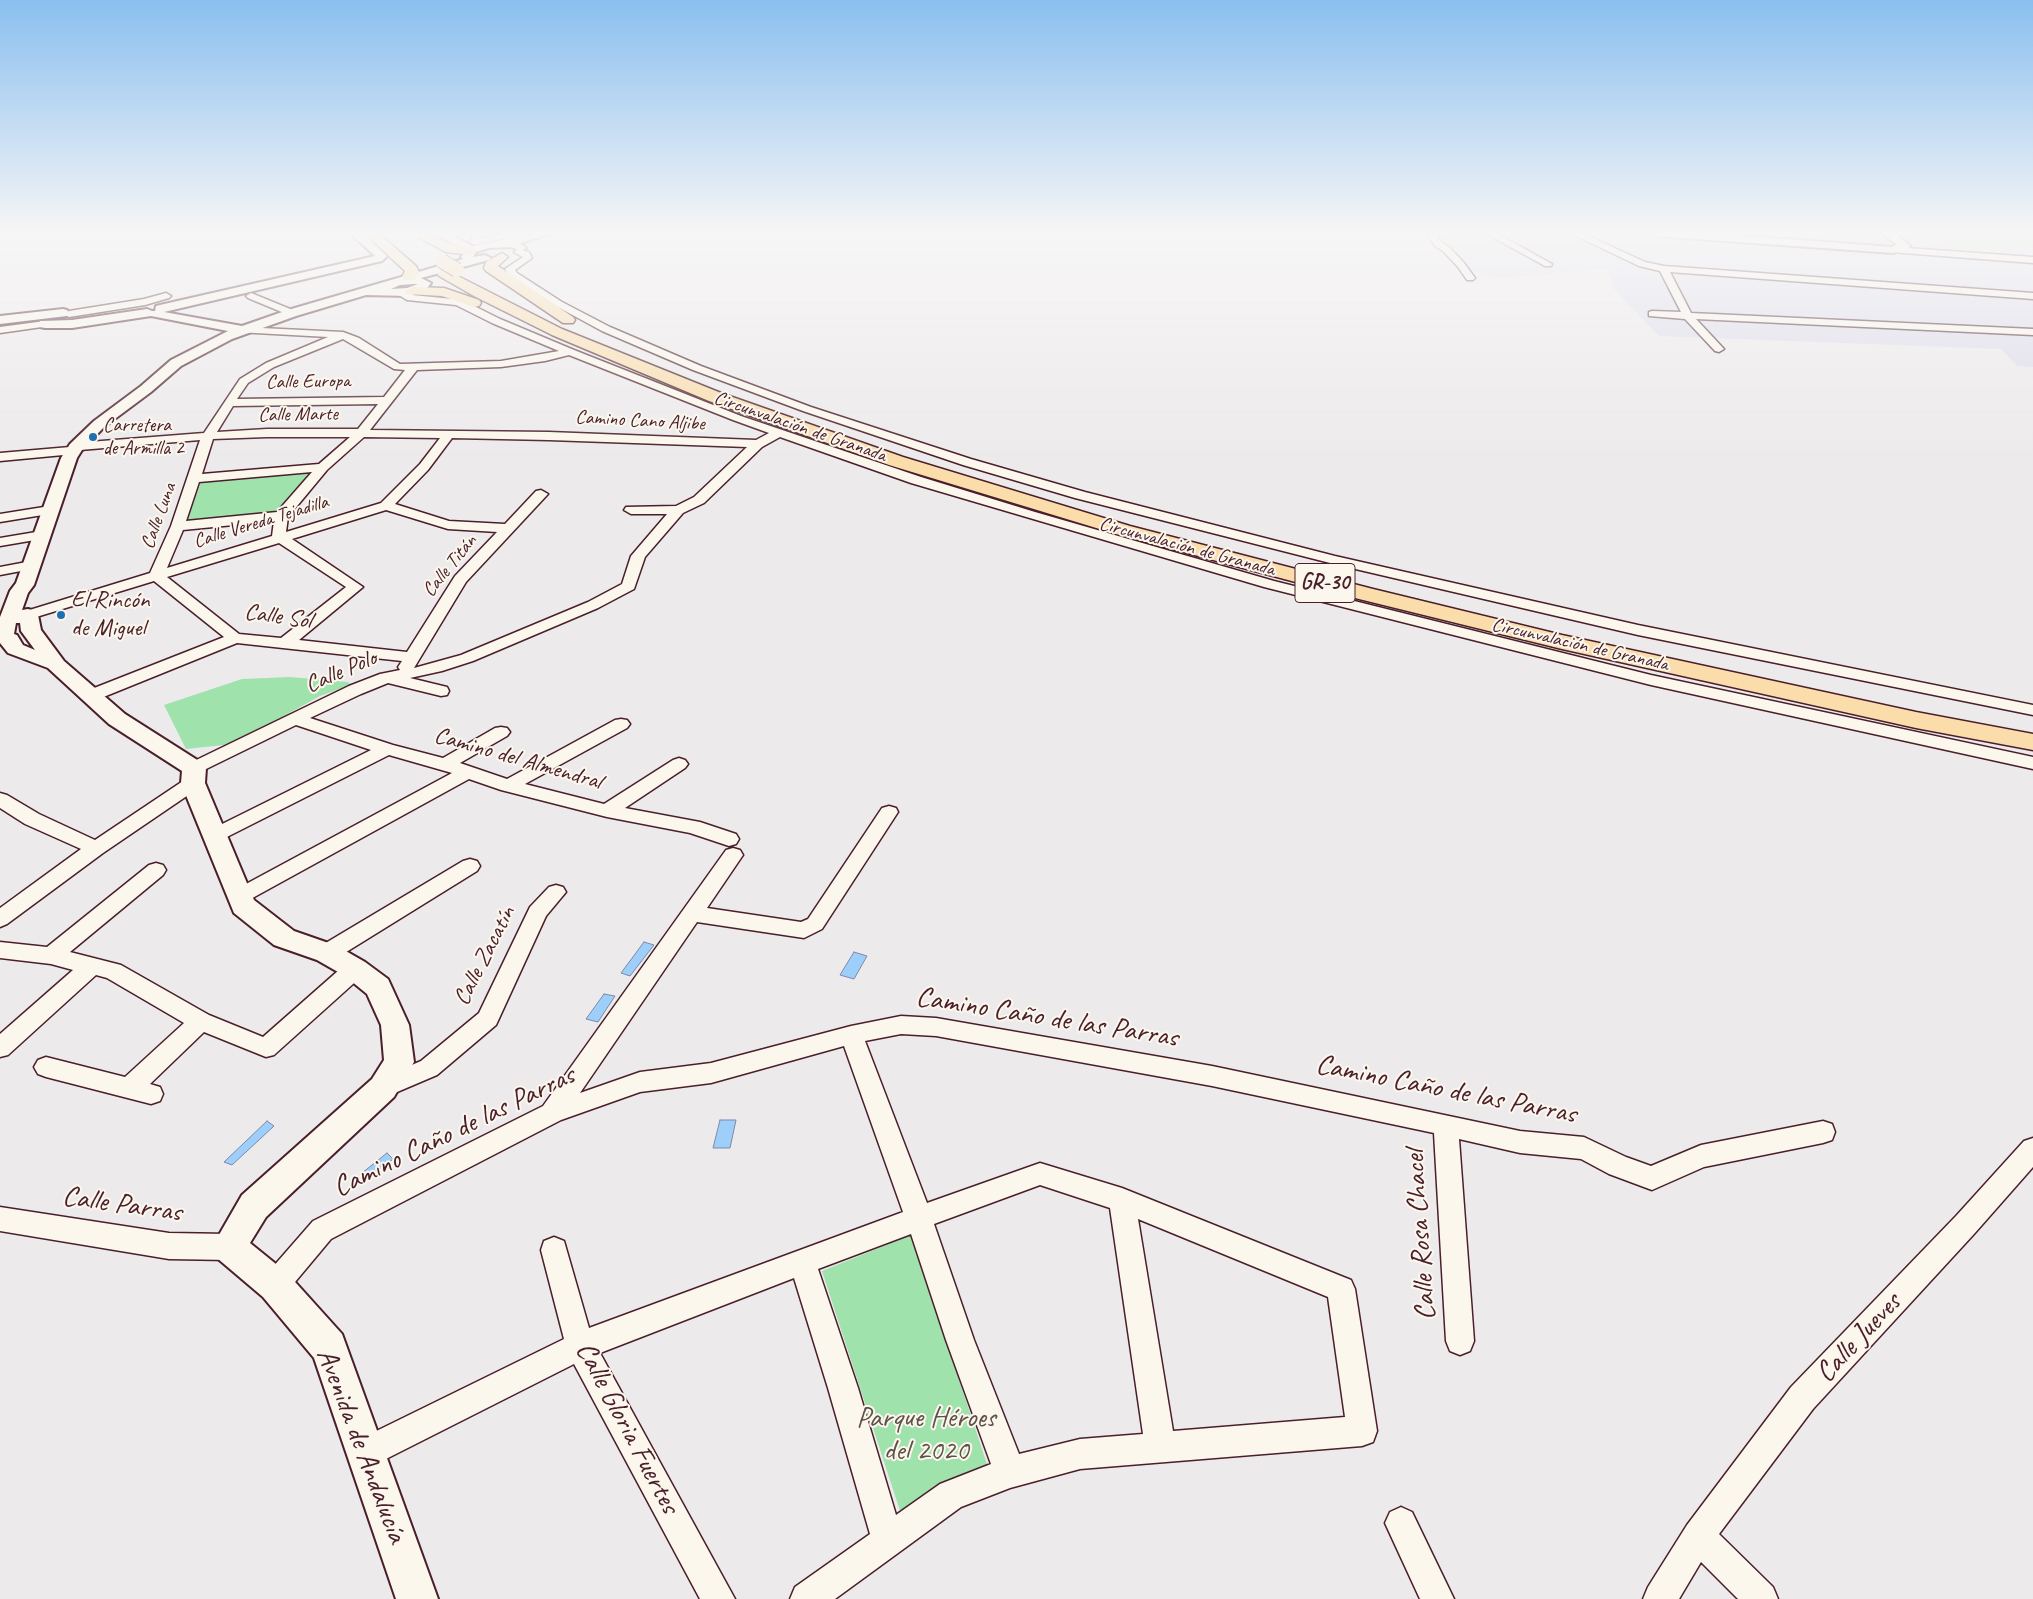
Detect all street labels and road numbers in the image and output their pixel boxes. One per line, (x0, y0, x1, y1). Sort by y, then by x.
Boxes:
street label: Calle Europa (266, 369, 350, 395)
street label: Circunvalación de Granada (711, 386, 889, 468)
street label: Calle Marte (258, 402, 338, 428)
street label: Camino Cano Aljibe (575, 406, 705, 436)
street label: Calle Luna (136, 480, 182, 552)
street label: Calle Vereda Tejadilla (191, 490, 331, 554)
street label: Circunvalación de Granada (1097, 512, 1277, 582)
street label: Calle Titán (418, 530, 482, 602)
road number: GR-30 (1295, 564, 1355, 602)
street label: Calle Sol (243, 598, 313, 636)
street label: Circunvalación de Granada (1489, 613, 1671, 677)
street label: Calle Polo (301, 644, 381, 700)
street label: Camino del Almendral (431, 721, 605, 797)
street label: Calle Zacatín (448, 902, 522, 1010)
street label: Camino Caño de las Parras (914, 980, 1180, 1056)
street label: Camino Caño de las Parras (1313, 1048, 1579, 1132)
street label: Camino Caño de las Parras (327, 1058, 581, 1206)
street label: Calle Rosa Chacel (1398, 1149, 1444, 1321)
street label: Calle Parras (60, 1179, 184, 1231)
street label: Calle Jueves (1809, 1286, 1909, 1390)
street label: Calle Gloria Fuertes (567, 1336, 687, 1520)
street label: Avenida de Andalucía (308, 1344, 414, 1548)

